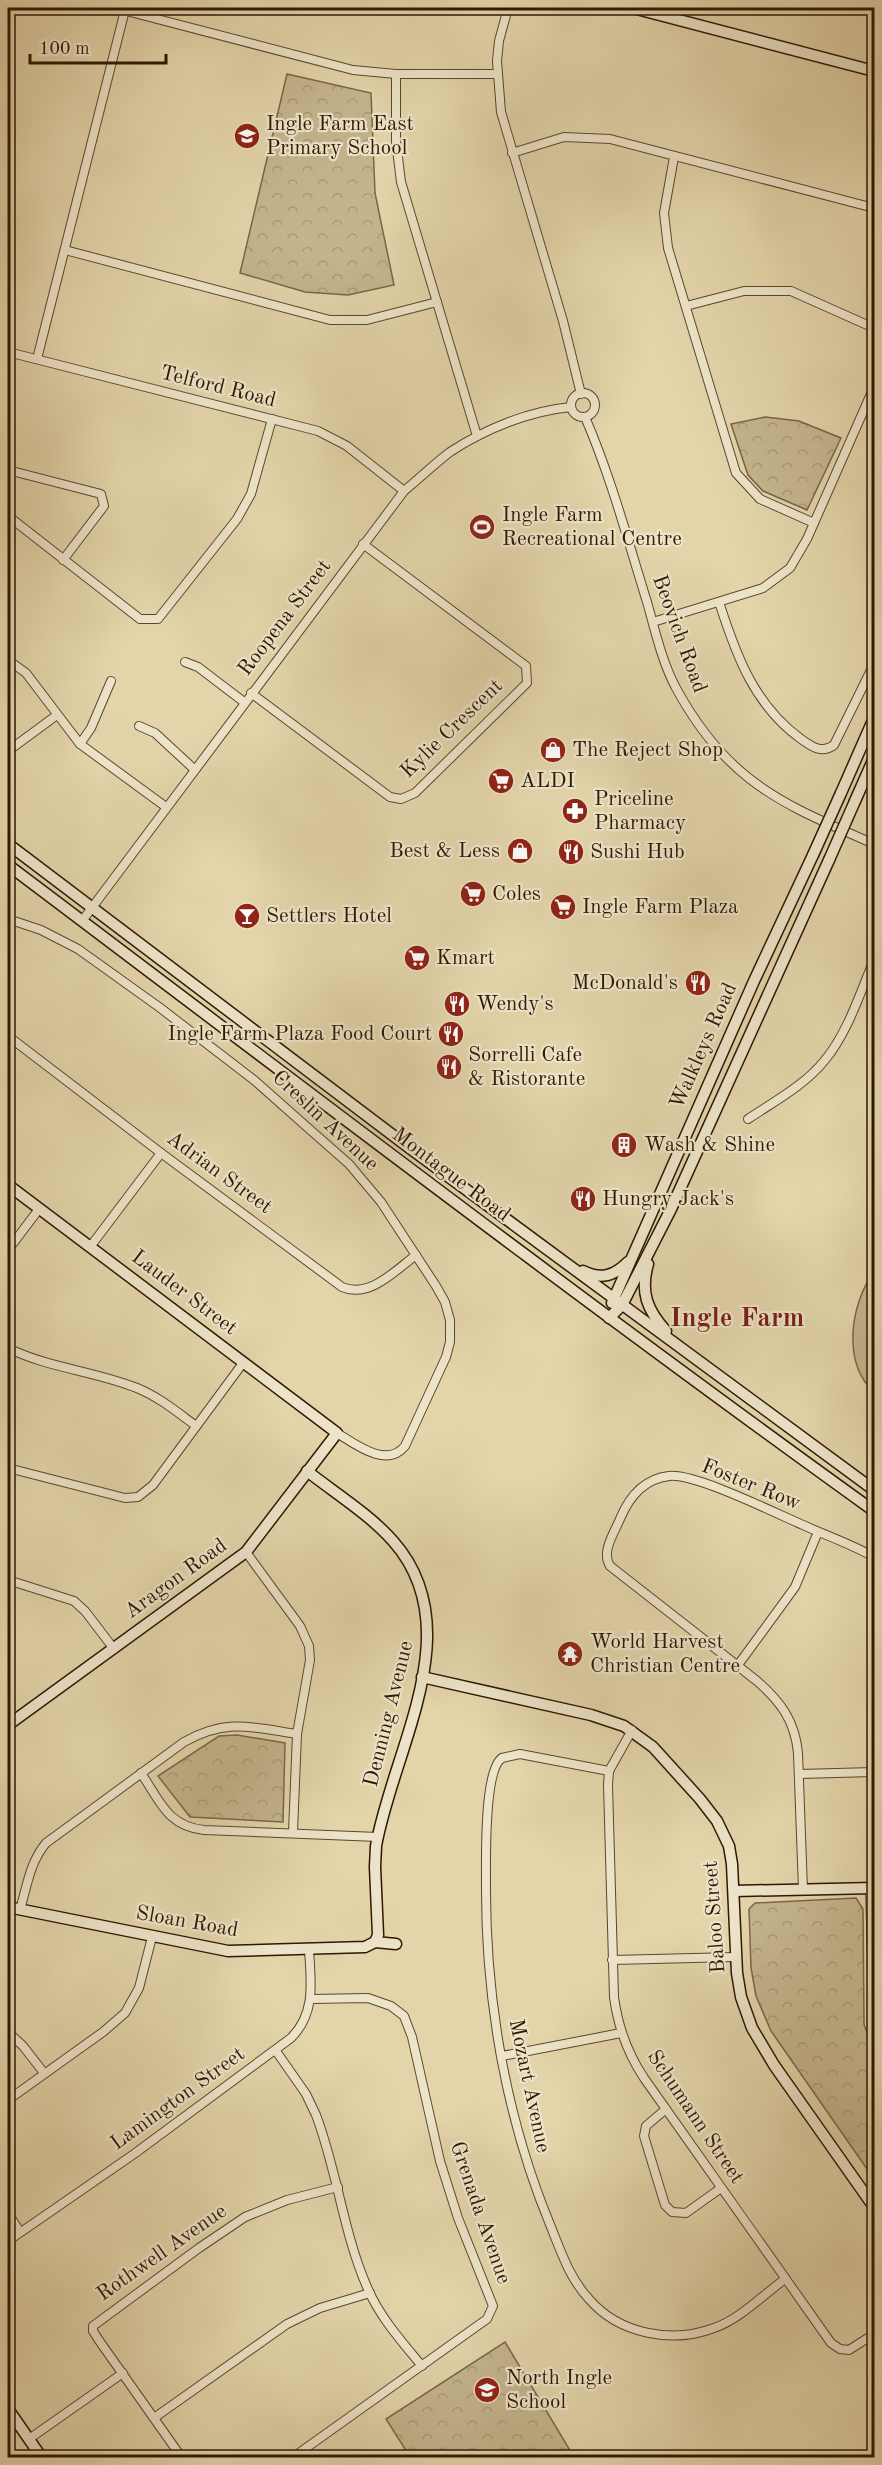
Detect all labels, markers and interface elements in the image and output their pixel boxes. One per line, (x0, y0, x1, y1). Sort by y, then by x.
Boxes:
scale bar (30, 27, 166, 65)
text: 100 m (39, 40, 90, 58)
place label: Ingle Farm East Primary School (266, 114, 414, 159)
school or university icon: Ingle Farm East Primary School (232, 121, 262, 151)
street label: Telford Road (158, 362, 278, 412)
place label: Ingle Farm Recreational Centre (502, 505, 682, 550)
sports icon: Ingle Farm Recreational Centre (467, 512, 497, 542)
street label: Roopena Street (235, 556, 335, 680)
street label: Beovich Road (648, 572, 710, 696)
street label: Kylie Crescent (397, 675, 507, 783)
shop icon: The Reject Shop (538, 735, 568, 765)
place label: The Reject Shop (572, 740, 723, 761)
supermarket icon: ALDI (486, 766, 516, 796)
place label: ALDI (520, 771, 575, 792)
place label: Priceline Pharmacy (594, 789, 686, 834)
pharmacy icon: Priceline Pharmacy (560, 796, 590, 826)
shop icon: Best & Less (505, 836, 535, 866)
restaurant icon: Sushi Hub (556, 837, 586, 867)
place label: Best & Less (389, 841, 500, 862)
place label: Sushi Hub (590, 842, 685, 863)
supermarket icon: Coles (458, 879, 488, 909)
place label: Coles (492, 884, 541, 905)
supermarket icon: Ingle Farm Plaza (548, 892, 578, 922)
place label: Ingle Farm Plaza (582, 897, 739, 918)
bar icon: Settlers Hotel (232, 901, 262, 931)
place label: Settlers Hotel (266, 906, 392, 927)
supermarket icon: Kmart (402, 943, 432, 973)
place label: Kmart (436, 948, 495, 969)
restaurant icon: McDonald's (683, 968, 713, 998)
place label: McDonald's (572, 973, 678, 994)
street label: Walkleys Road (667, 980, 741, 1112)
restaurant icon: Wendy's (442, 989, 472, 1019)
place label: Wendy's (476, 994, 554, 1015)
restaurant icon: Ingle Farm Plaza Food Court (436, 1019, 466, 1049)
place label: Ingle Farm Plaza Food Court (168, 1024, 432, 1045)
place label: Sorrelli Cafe & Ristorante (468, 1045, 585, 1090)
restaurant icon: Sorrelli Cafe & Ristorante (434, 1052, 464, 1082)
street label: Creslin Avenue (268, 1067, 382, 1175)
street label: Montague Road (388, 1124, 514, 1226)
street label: Adrian Street (162, 1128, 276, 1218)
building icon: Wash & Shine (609, 1130, 639, 1160)
place label: Wash & Shine (644, 1135, 775, 1156)
restaurant icon: Hungry Jack's (568, 1184, 598, 1214)
place label: Hungry Jack's (602, 1189, 734, 1210)
street label: Lauder Street (127, 1247, 241, 1339)
district label: Ingle Farm (670, 1305, 804, 1332)
street label: Foster Row (698, 1456, 804, 1514)
street label: Aragon Road (121, 1535, 231, 1623)
place label: World Harvest Christian Centre (590, 1632, 740, 1677)
street label: Denning Avenue (361, 1639, 417, 1789)
temple icon: World Harvest Christian Centre (555, 1639, 585, 1669)
street label: Baloo Street (701, 1860, 729, 1974)
street label: Sloan Road (134, 1903, 240, 1941)
street label: Mozart Avenue (505, 2017, 553, 2155)
street label: Lamington Street (107, 2043, 249, 2155)
street label: Schumann Street (643, 2046, 747, 2188)
street label: Grenada Avenue (446, 2139, 514, 2287)
street label: Rothwell Avenue (93, 2200, 231, 2306)
place label: North Ingle School (506, 2368, 612, 2413)
school or university icon: North Ingle School (472, 2375, 502, 2405)

